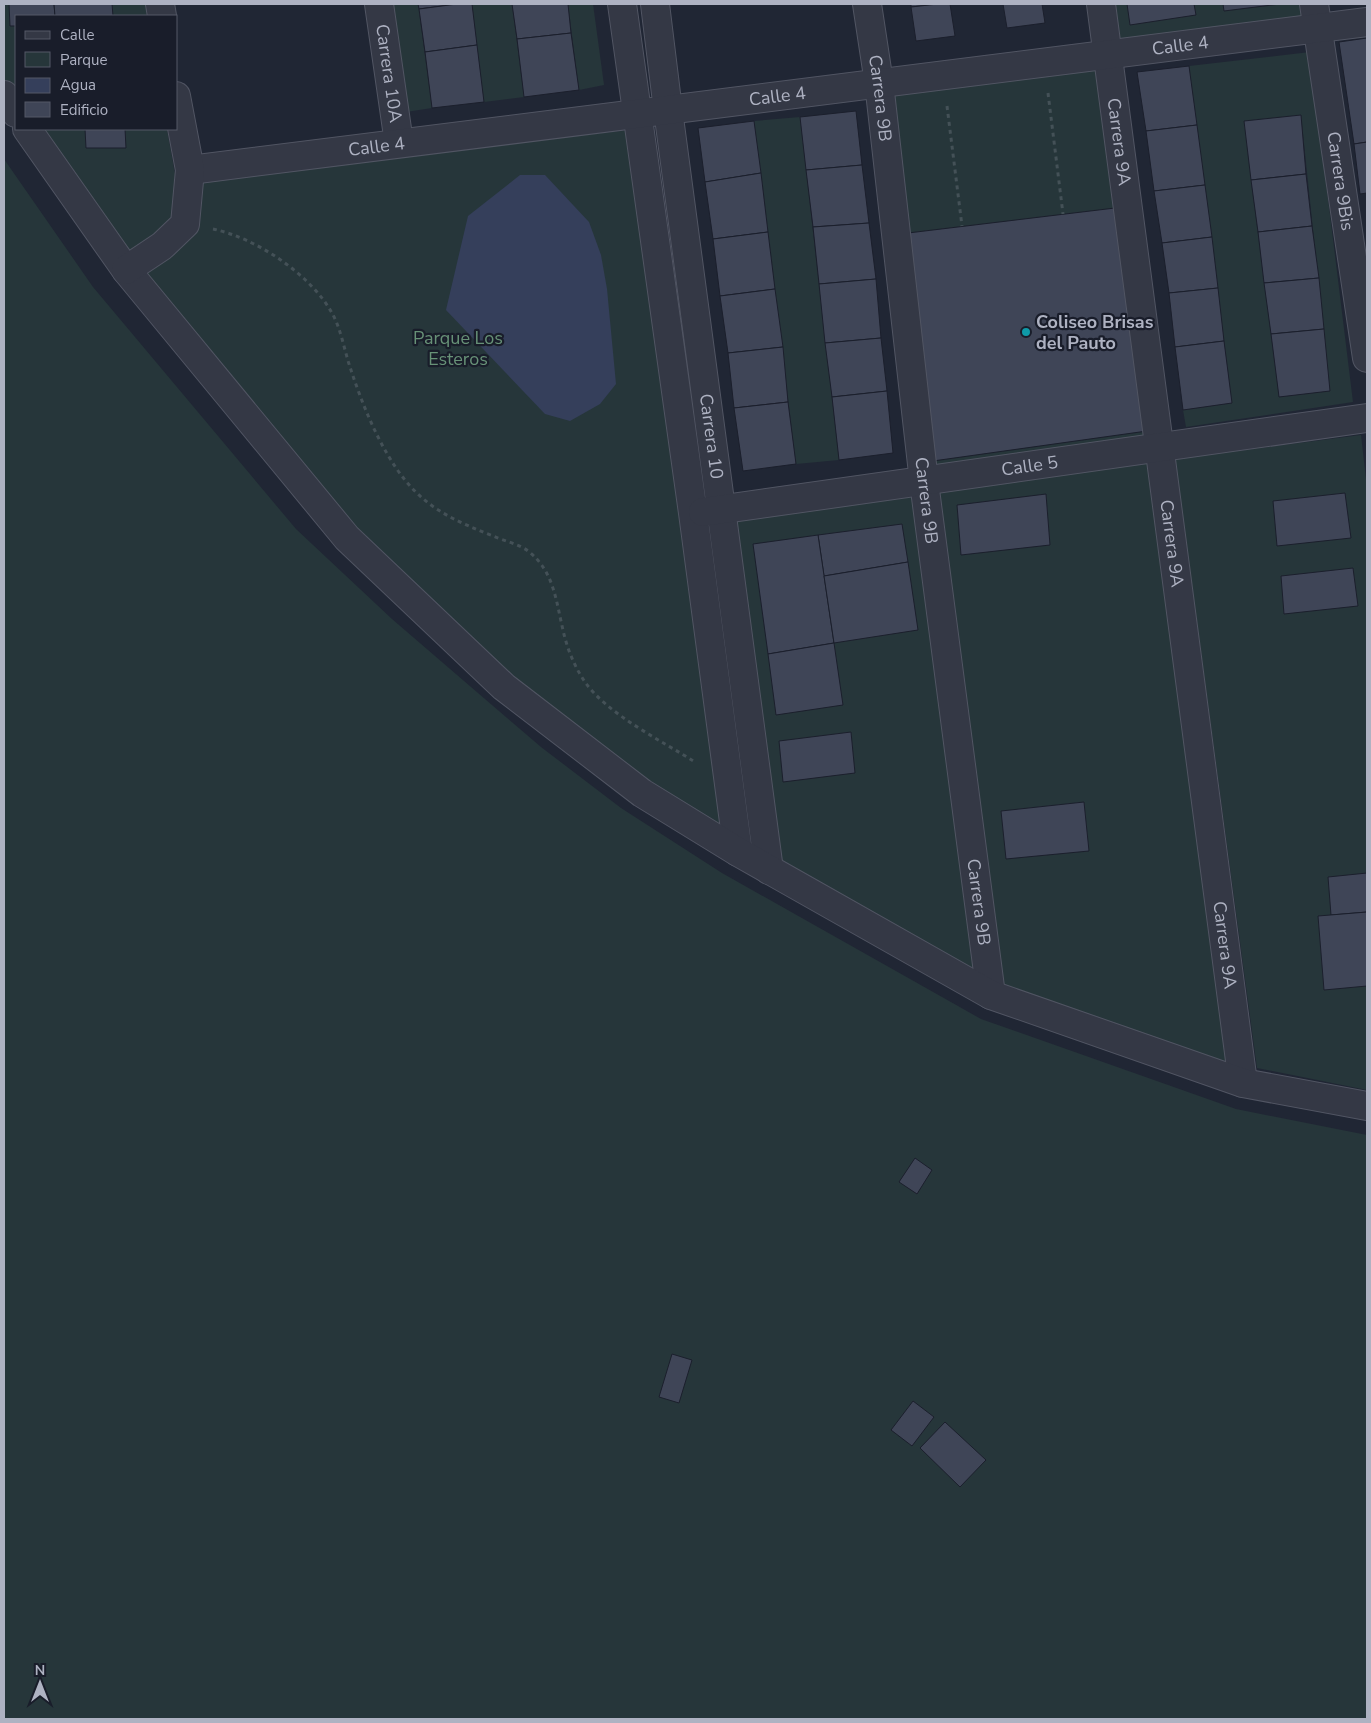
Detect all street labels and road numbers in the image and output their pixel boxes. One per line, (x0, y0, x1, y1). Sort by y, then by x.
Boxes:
street label: Carrera 10A (370, 23, 408, 124)
street label: Calle 4 (1150, 30, 1210, 61)
street label: Carrera 9B (863, 53, 898, 143)
street label: Calle 4 (748, 81, 807, 112)
street label: Carrera 9A (1101, 97, 1137, 187)
street label: Carrera 9Bis (1321, 130, 1360, 232)
street label: Calle 4 (347, 131, 406, 162)
street label: Carrera 10 (694, 392, 729, 481)
street label: Calle 5 (1000, 450, 1060, 482)
street label: Carrera 9B (909, 456, 944, 545)
street label: Carrera 9A (1154, 498, 1190, 589)
street label: Carrera 9B (961, 857, 996, 947)
street label: Carrera 9A (1207, 900, 1242, 990)

